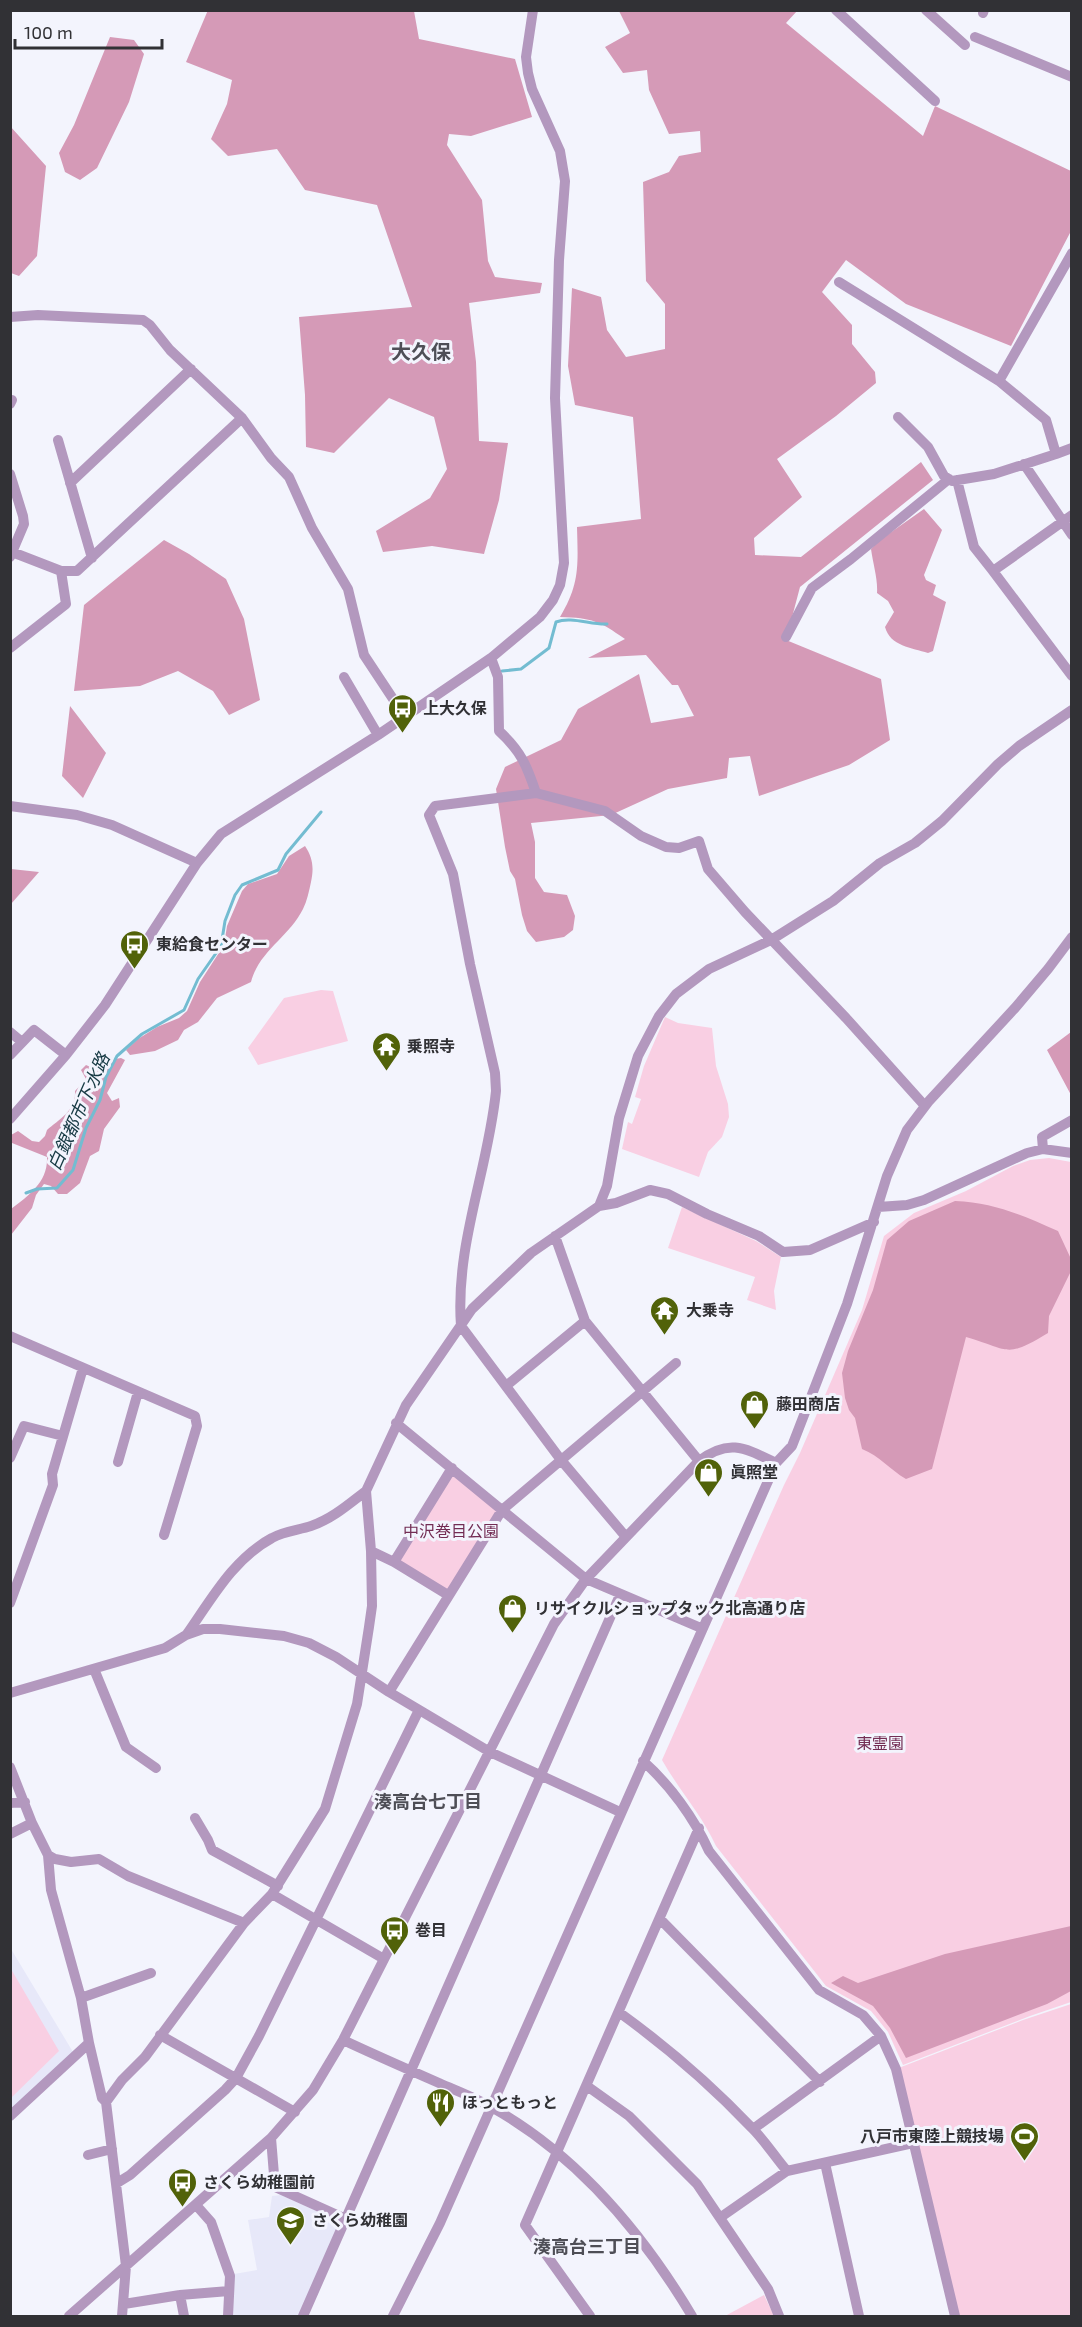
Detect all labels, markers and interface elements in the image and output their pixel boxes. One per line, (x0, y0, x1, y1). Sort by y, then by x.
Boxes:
scale bar (15, 12, 162, 50)
text: 100 m (24, 21, 73, 43)
district label: 大久保 (391, 339, 451, 363)
bus stop icon: 上大久保 (386, 692, 418, 734)
place label: 上大久保 (423, 698, 487, 717)
bus stop icon: 東給食センター (119, 928, 151, 970)
place label: 東給食センター (156, 934, 268, 953)
temple icon: 乗照寺 (370, 1030, 402, 1072)
place label: 乗照寺 (407, 1036, 455, 1055)
water label: 白銀都市下水路 (42, 1048, 115, 1174)
temple icon: 大乗寺 (649, 1294, 681, 1336)
place label: 大乗寺 (686, 1300, 734, 1319)
shop icon: 藤田商店 (739, 1388, 771, 1430)
place label: 藤田商店 (776, 1394, 840, 1413)
shop icon: 眞照堂 (693, 1456, 725, 1498)
place label: 眞照堂 (730, 1462, 778, 1481)
park label: 中沢巻目公園 (403, 1521, 499, 1540)
shop icon: リサイクルショップタック北高通り店 (497, 1592, 529, 1634)
place label: リサイクルショップタック北高通り店 (534, 1598, 805, 1617)
park label: 東霊園 (856, 1733, 904, 1752)
district label: 湊高台七丁目 (374, 1790, 482, 1812)
bus stop icon: 巻目 (378, 1914, 410, 1956)
place label: 巻目 (415, 1920, 447, 1939)
restaurant icon: ほっともっと (425, 2086, 457, 2128)
place label: ほっともっと (462, 2092, 558, 2111)
sports icon: 八戸市東陸上競技場 (1009, 2120, 1041, 2162)
place label: 八戸市東陸上競技場 (860, 2126, 1004, 2145)
bus stop icon: さくら幼稚園前 (166, 2166, 198, 2208)
place label: さくら幼稚園前 (203, 2172, 315, 2191)
school or university icon: さくら幼稚園 (275, 2204, 307, 2246)
place label: さくら幼稚園 (312, 2210, 408, 2229)
district label: 湊高台三丁目 (533, 2235, 641, 2257)

